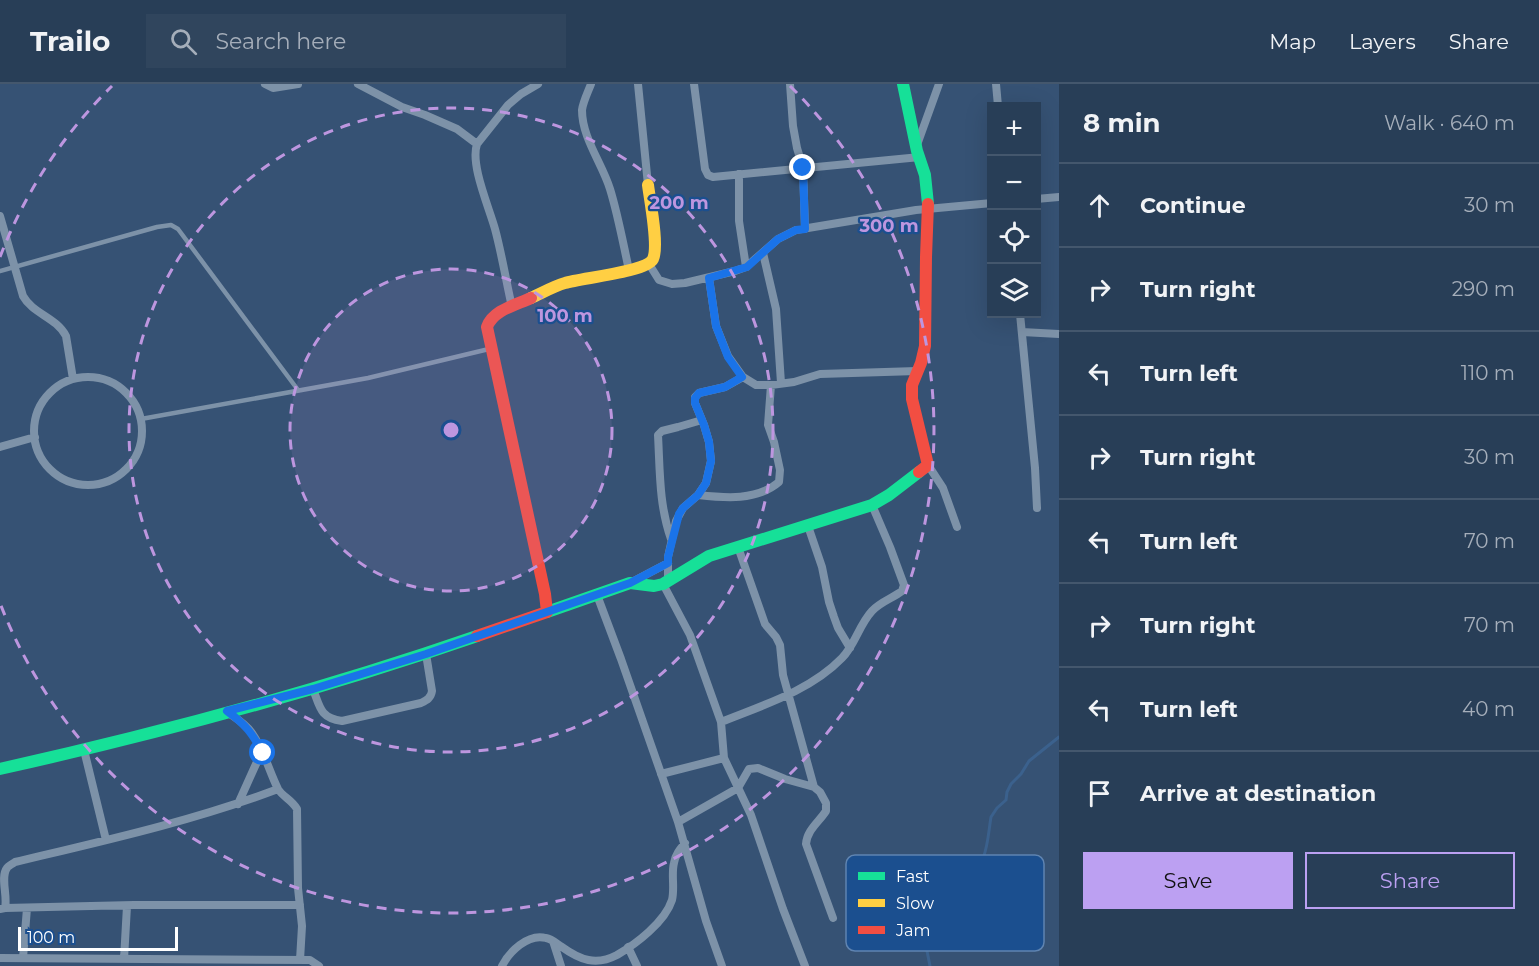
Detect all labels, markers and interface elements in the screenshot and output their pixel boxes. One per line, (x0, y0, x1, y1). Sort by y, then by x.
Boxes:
search box (146, 14, 566, 68)
text: Trailo (30, 24, 110, 58)
icon: search (167, 25, 200, 58)
text: Search here (215, 28, 346, 55)
text: Map (1269, 29, 1316, 54)
text: Layers (1349, 29, 1416, 54)
text: Share (1449, 29, 1509, 54)
map controls (987, 102, 1041, 318)
button: + (987, 102, 1041, 156)
text: 8 min (1083, 107, 1161, 139)
text: Walk · 640 m (1384, 111, 1515, 135)
route end (789, 154, 815, 180)
button: − (987, 156, 1041, 210)
icon: ahead (1083, 189, 1116, 222)
text: 200 m (649, 192, 709, 214)
text: Continue (1140, 192, 1246, 219)
text: 30 m (1464, 193, 1515, 217)
button: locate (987, 210, 1041, 264)
text: 300 m (858, 215, 919, 237)
button: layers (987, 264, 1041, 318)
icon: right (1083, 273, 1116, 306)
text: Turn right (1140, 276, 1255, 303)
text: 290 m (1452, 277, 1515, 301)
text: 100 m (537, 305, 593, 327)
icon: left (1083, 357, 1116, 390)
text: Turn left (1140, 360, 1238, 387)
text: 110 m (1461, 361, 1515, 385)
centre of rings (441, 420, 461, 440)
icon: right (1083, 441, 1116, 474)
text: Turn right (1140, 444, 1255, 471)
text: 30 m (1464, 445, 1515, 469)
icon: left (1083, 525, 1116, 558)
text: Turn left (1140, 528, 1238, 555)
text: 70 m (1464, 529, 1515, 553)
icon: right (1083, 609, 1116, 642)
text: Turn right (1140, 612, 1255, 639)
text: 70 m (1464, 613, 1515, 637)
icon: left (1083, 693, 1116, 726)
text: Turn left (1140, 696, 1238, 723)
text: 40 m (1462, 697, 1515, 721)
route start (249, 739, 275, 765)
icon: arrive (1083, 777, 1116, 810)
text: Arrive at destination (1140, 780, 1376, 807)
button: Save (1083, 852, 1293, 909)
button: Share (1305, 852, 1515, 909)
legend (846, 855, 1044, 951)
text: Fast (896, 867, 930, 886)
text: Slow (896, 894, 934, 913)
text: Jam (895, 921, 930, 940)
scale bar (18, 924, 178, 952)
text: 100 m (27, 928, 75, 947)

